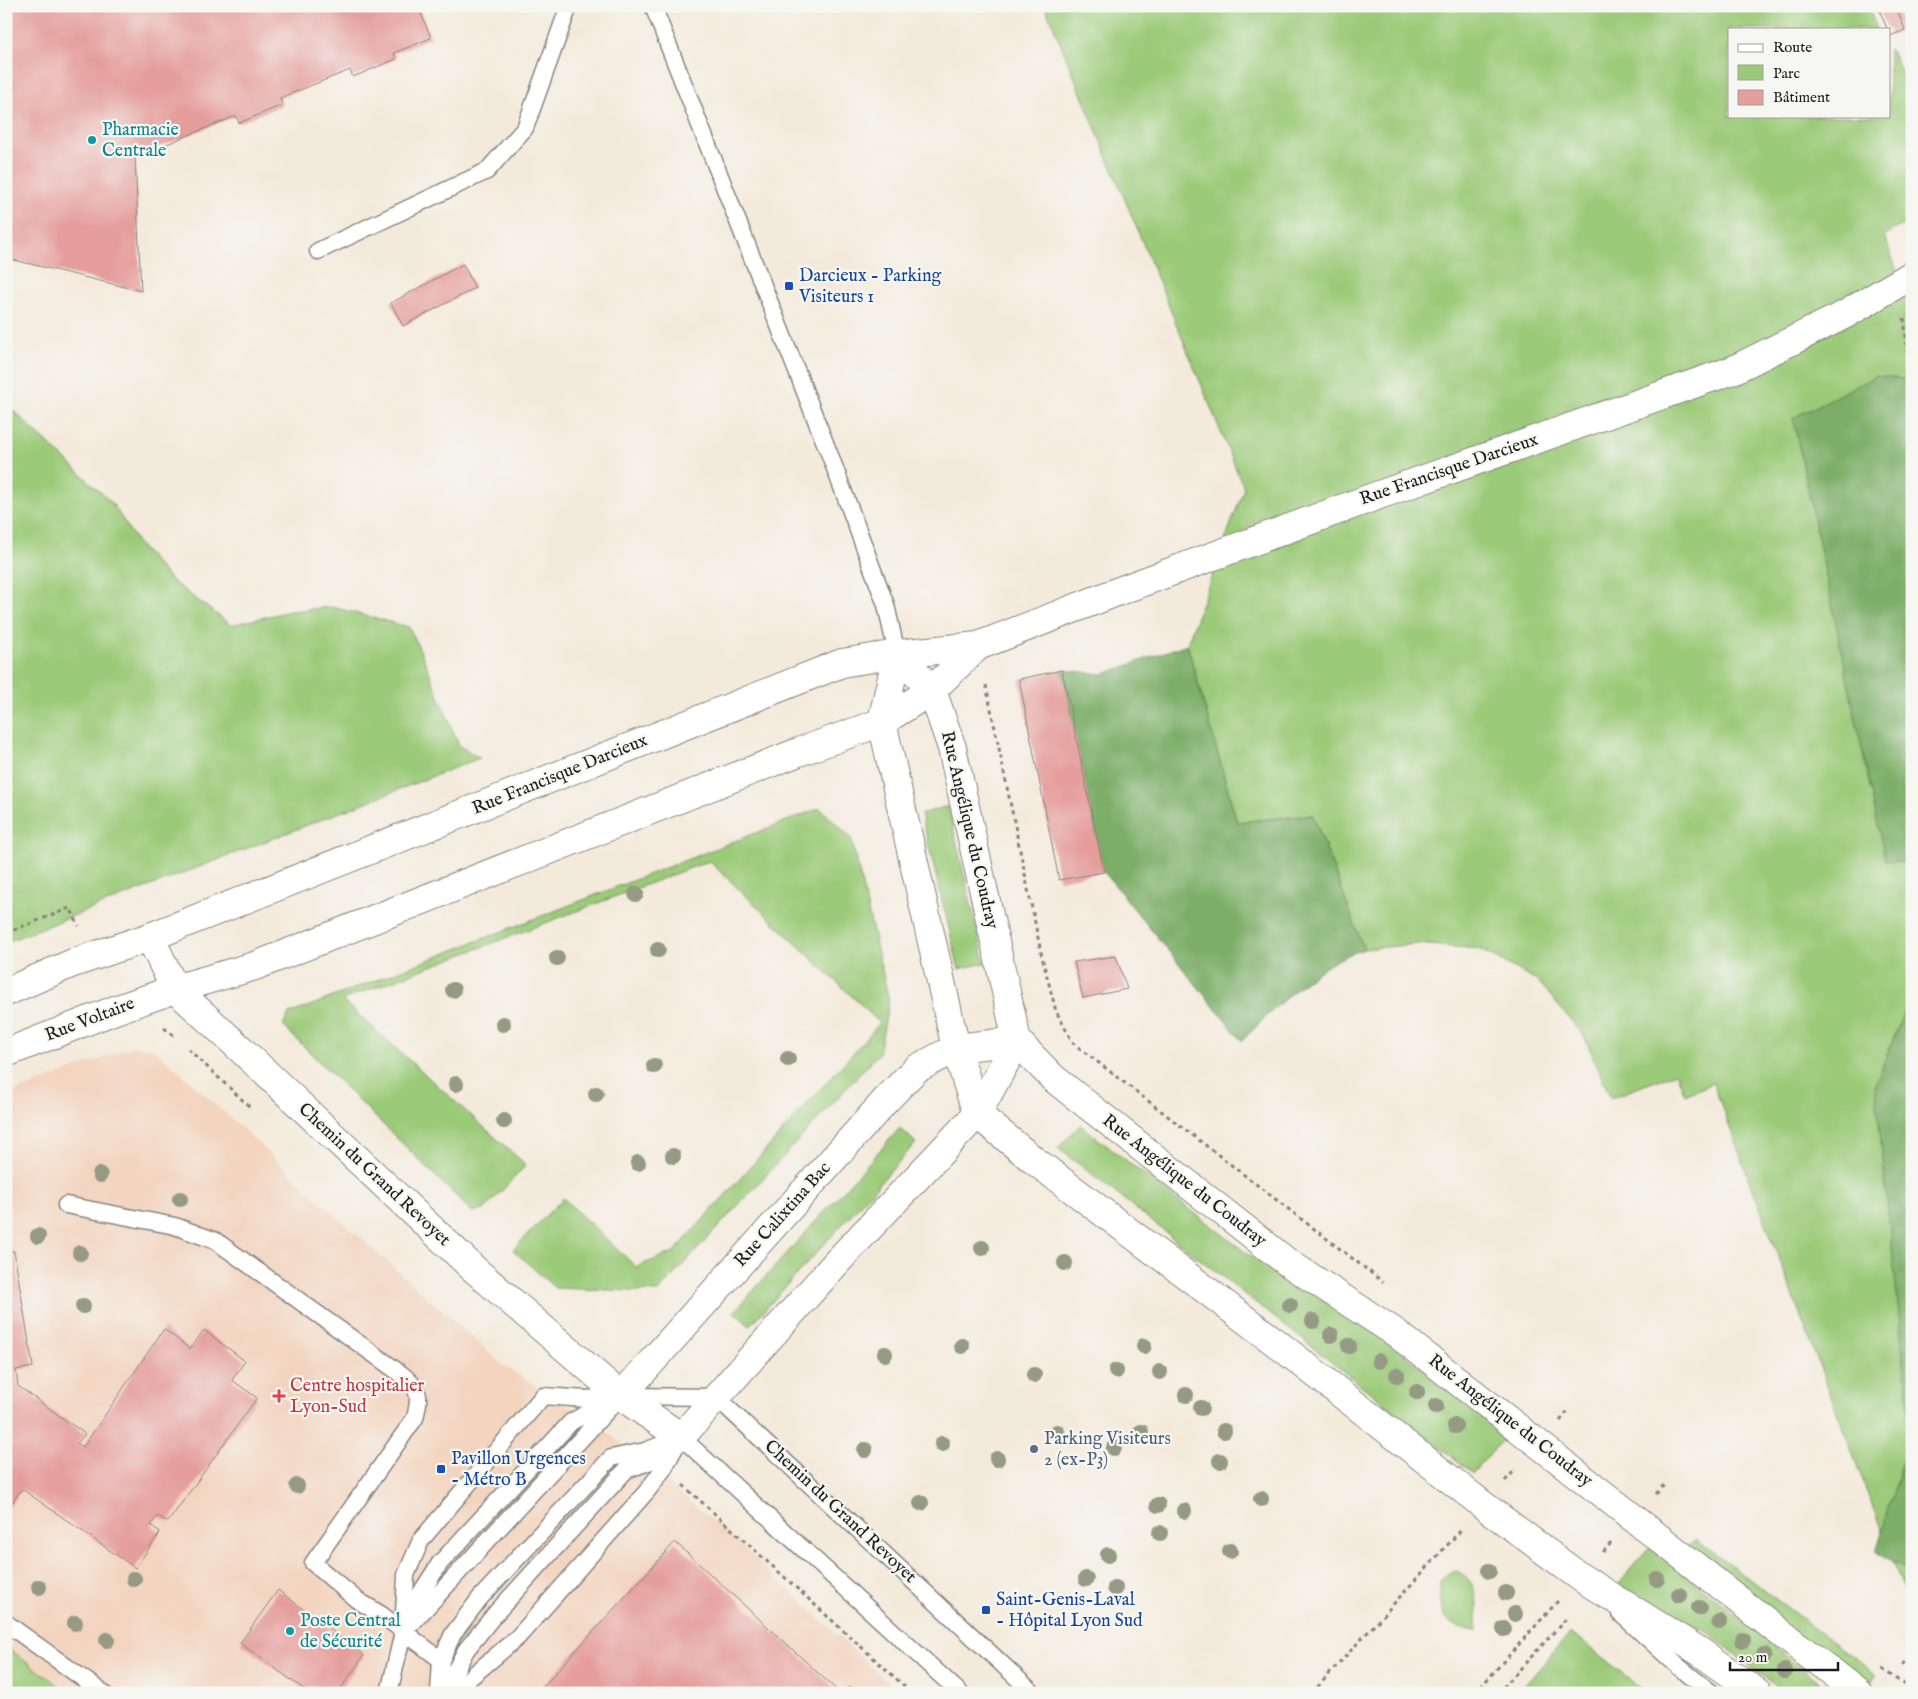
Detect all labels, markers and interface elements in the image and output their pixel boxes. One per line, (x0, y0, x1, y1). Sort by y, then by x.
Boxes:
legend (1728, 28, 1890, 118)
text: Route (1773, 38, 1812, 57)
text: Parc (1773, 64, 1800, 83)
text: Bâtiment (1773, 88, 1830, 107)
place label: Pharmacie Centrale (102, 119, 179, 163)
marker: Pharmacie Centrale (86, 134, 98, 146)
place label: Darcieux - Parking Visiteurs 1 (798, 265, 942, 309)
marker: Darcieux - Parking Visiteurs 1 (783, 280, 795, 292)
street label: Rue Francisque Darcieux (1357, 429, 1541, 511)
street label: Rue Francisque Darcieux (469, 729, 651, 821)
street label: Rue Angélique du Coudray (935, 729, 1003, 931)
street label: Rue Voltaire (42, 992, 138, 1048)
street label: Chemin du Grand Revoyet (293, 1098, 455, 1252)
street label: Rue Angélique du Coudray (1097, 1110, 1271, 1252)
street label: Rue Calixtina Bac (730, 1157, 837, 1272)
street label: Rue Angélique du Coudray (1423, 1350, 1597, 1492)
place label: Centre hospitalier Lyon-Sud (290, 1375, 425, 1419)
marker: Centre hospitalier Lyon-Sud (272, 1389, 286, 1403)
place label: Parking Visiteurs 2 (ex-P3) (1044, 1428, 1171, 1472)
street label: Chemin du Grand Revoyet (759, 1435, 921, 1589)
marker: Parking Visiteurs 2 (ex-P3) (1028, 1443, 1040, 1455)
place label: Pavillon Urgences - Métro B (451, 1448, 586, 1492)
marker: Pavillon Urgences - Métro B (435, 1463, 447, 1475)
place label: Saint-Genis-Laval - Hôpital Lyon Sud (996, 1589, 1143, 1633)
marker: Saint-Genis-Laval - Hôpital Lyon Sud (980, 1604, 992, 1616)
place label: Poste Central de Sécurité (300, 1610, 401, 1654)
marker: Poste Central de Sécurité (284, 1625, 296, 1637)
scale bar (1730, 1639, 1838, 1671)
text: 20 m (1738, 1648, 1768, 1667)

